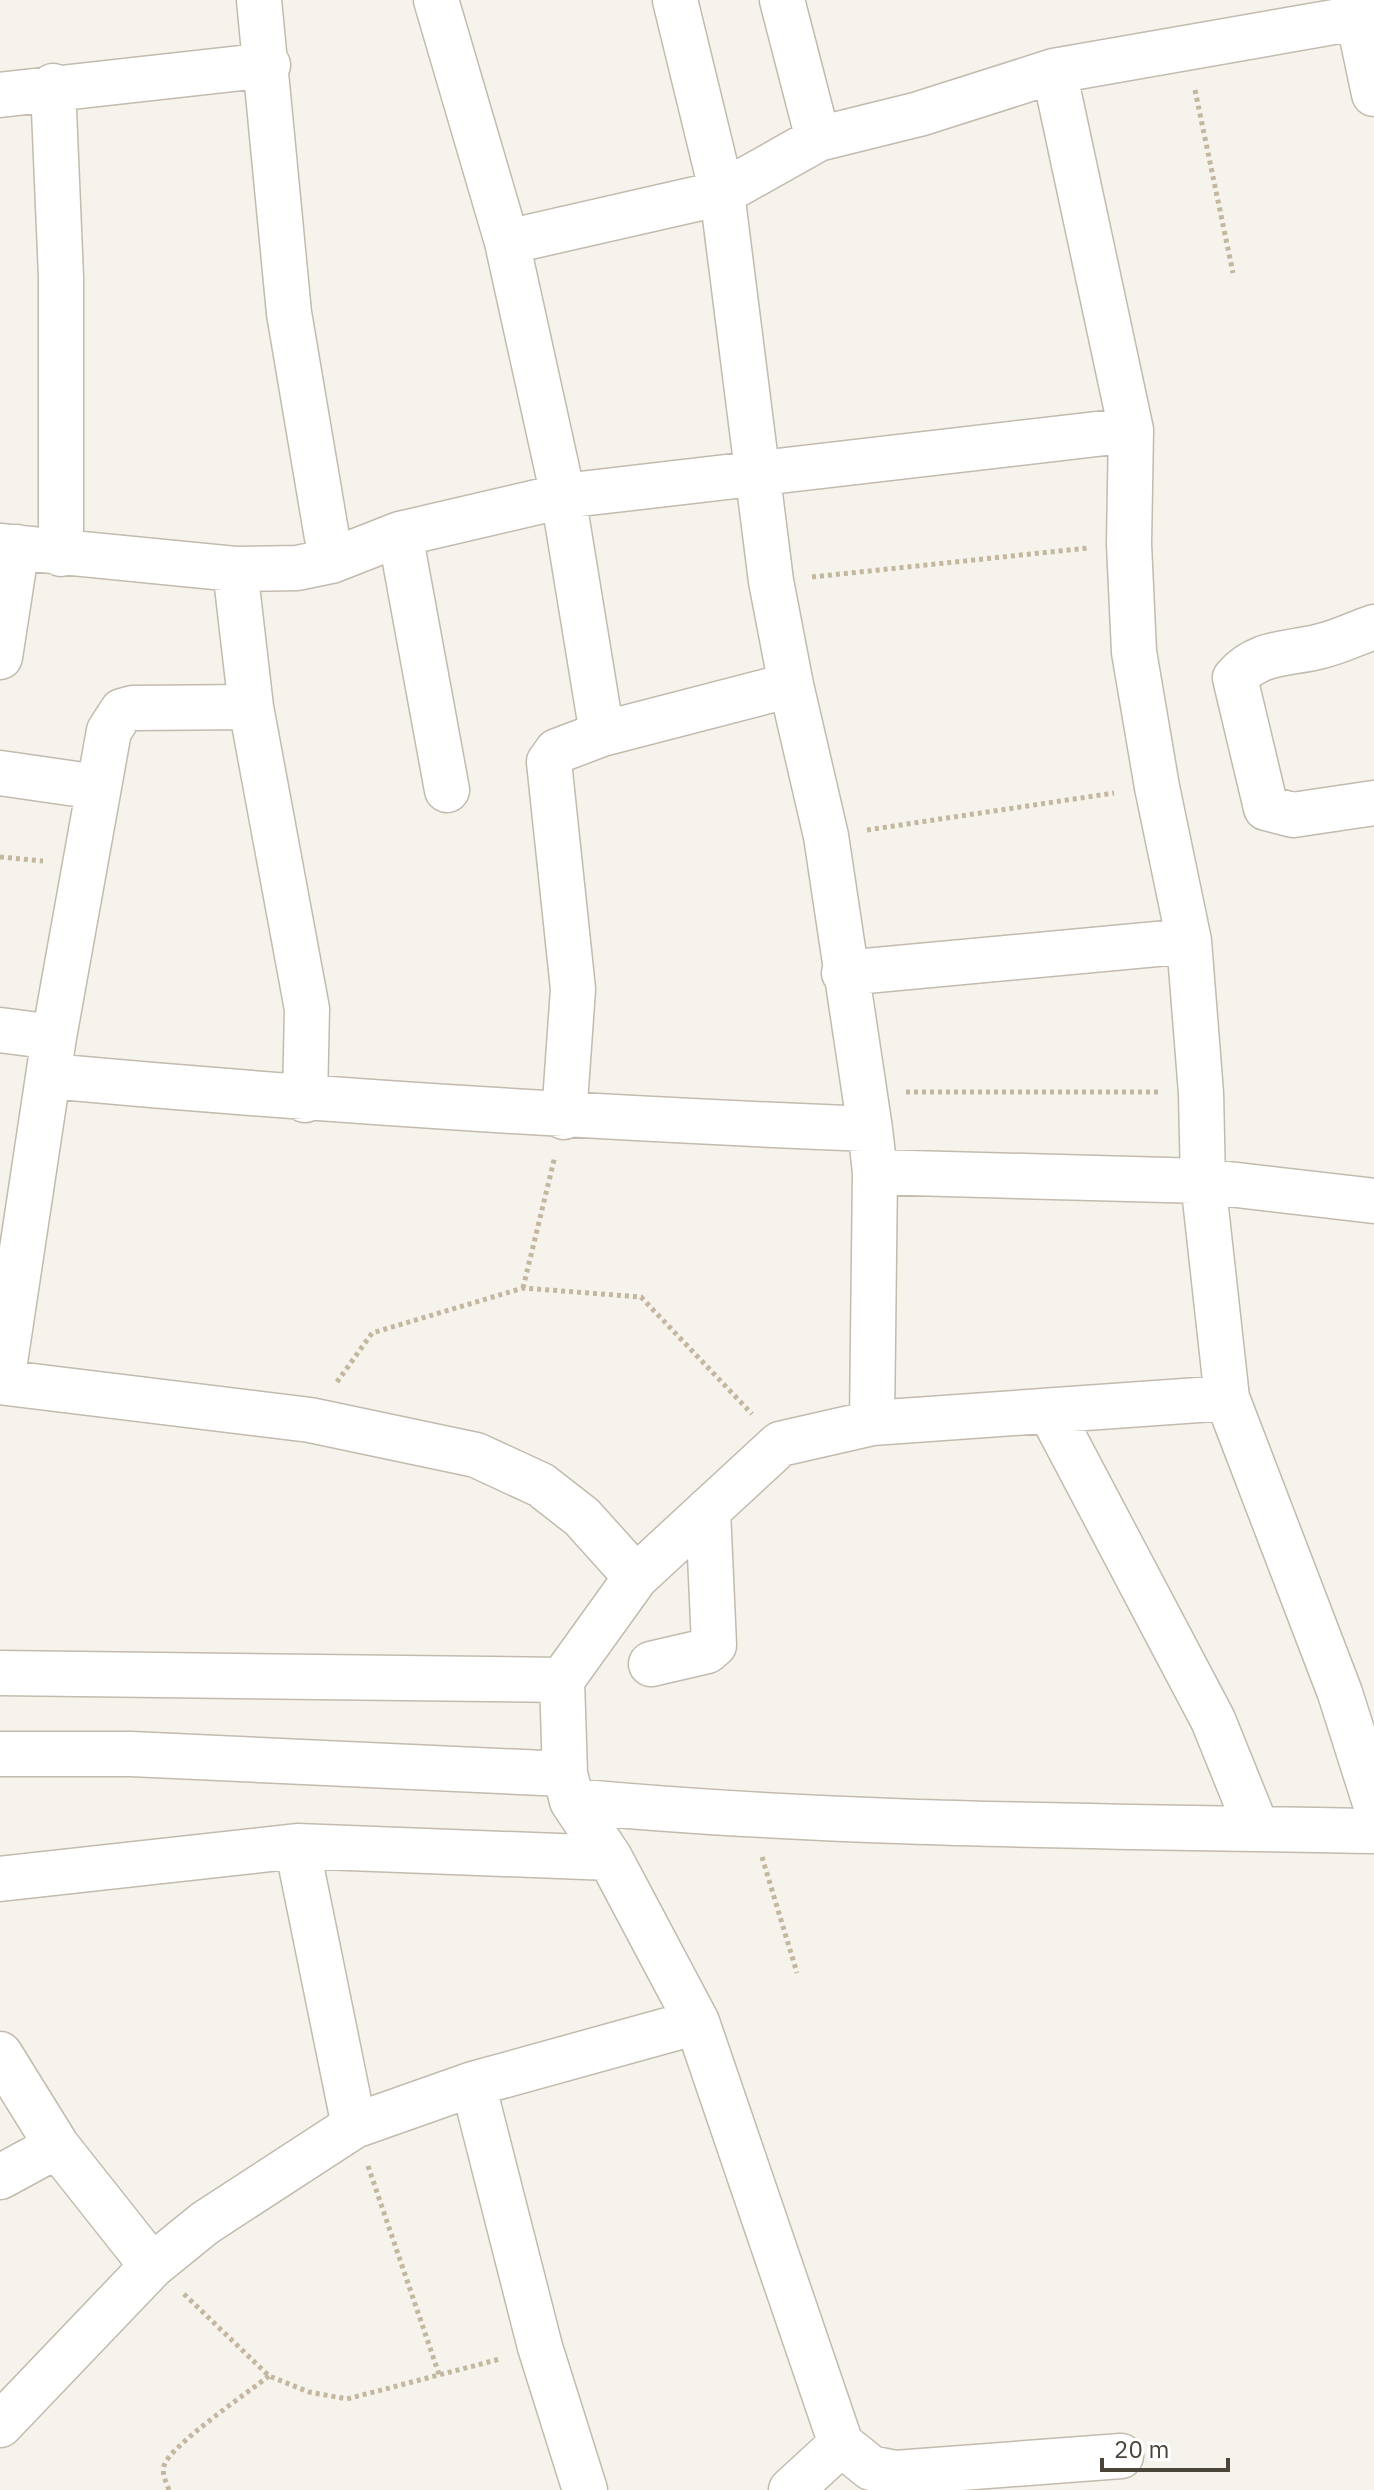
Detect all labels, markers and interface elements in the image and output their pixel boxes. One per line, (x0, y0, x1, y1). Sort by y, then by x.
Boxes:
scale bar (1102, 2422, 1228, 2472)
text: 20 m (1114, 2433, 1169, 2465)

